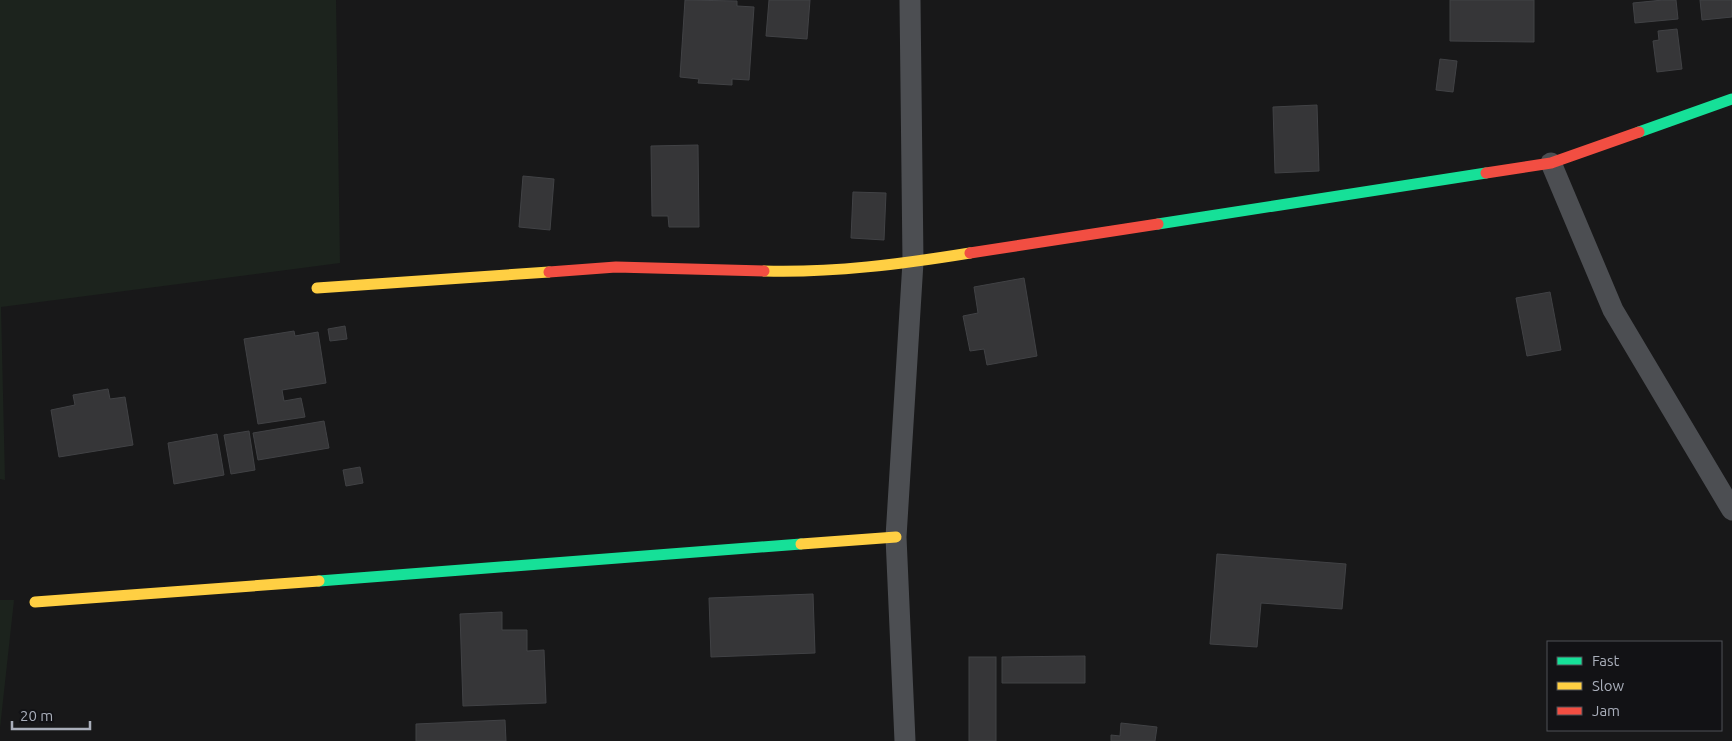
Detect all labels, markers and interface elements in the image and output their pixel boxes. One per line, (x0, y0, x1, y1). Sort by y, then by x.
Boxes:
legend (1547, 641, 1722, 731)
text: Fast (1592, 652, 1620, 669)
text: Slow (1592, 677, 1625, 694)
scale bar (12, 698, 90, 730)
text: Jam (1592, 702, 1620, 719)
text: 20 m (20, 707, 53, 724)

